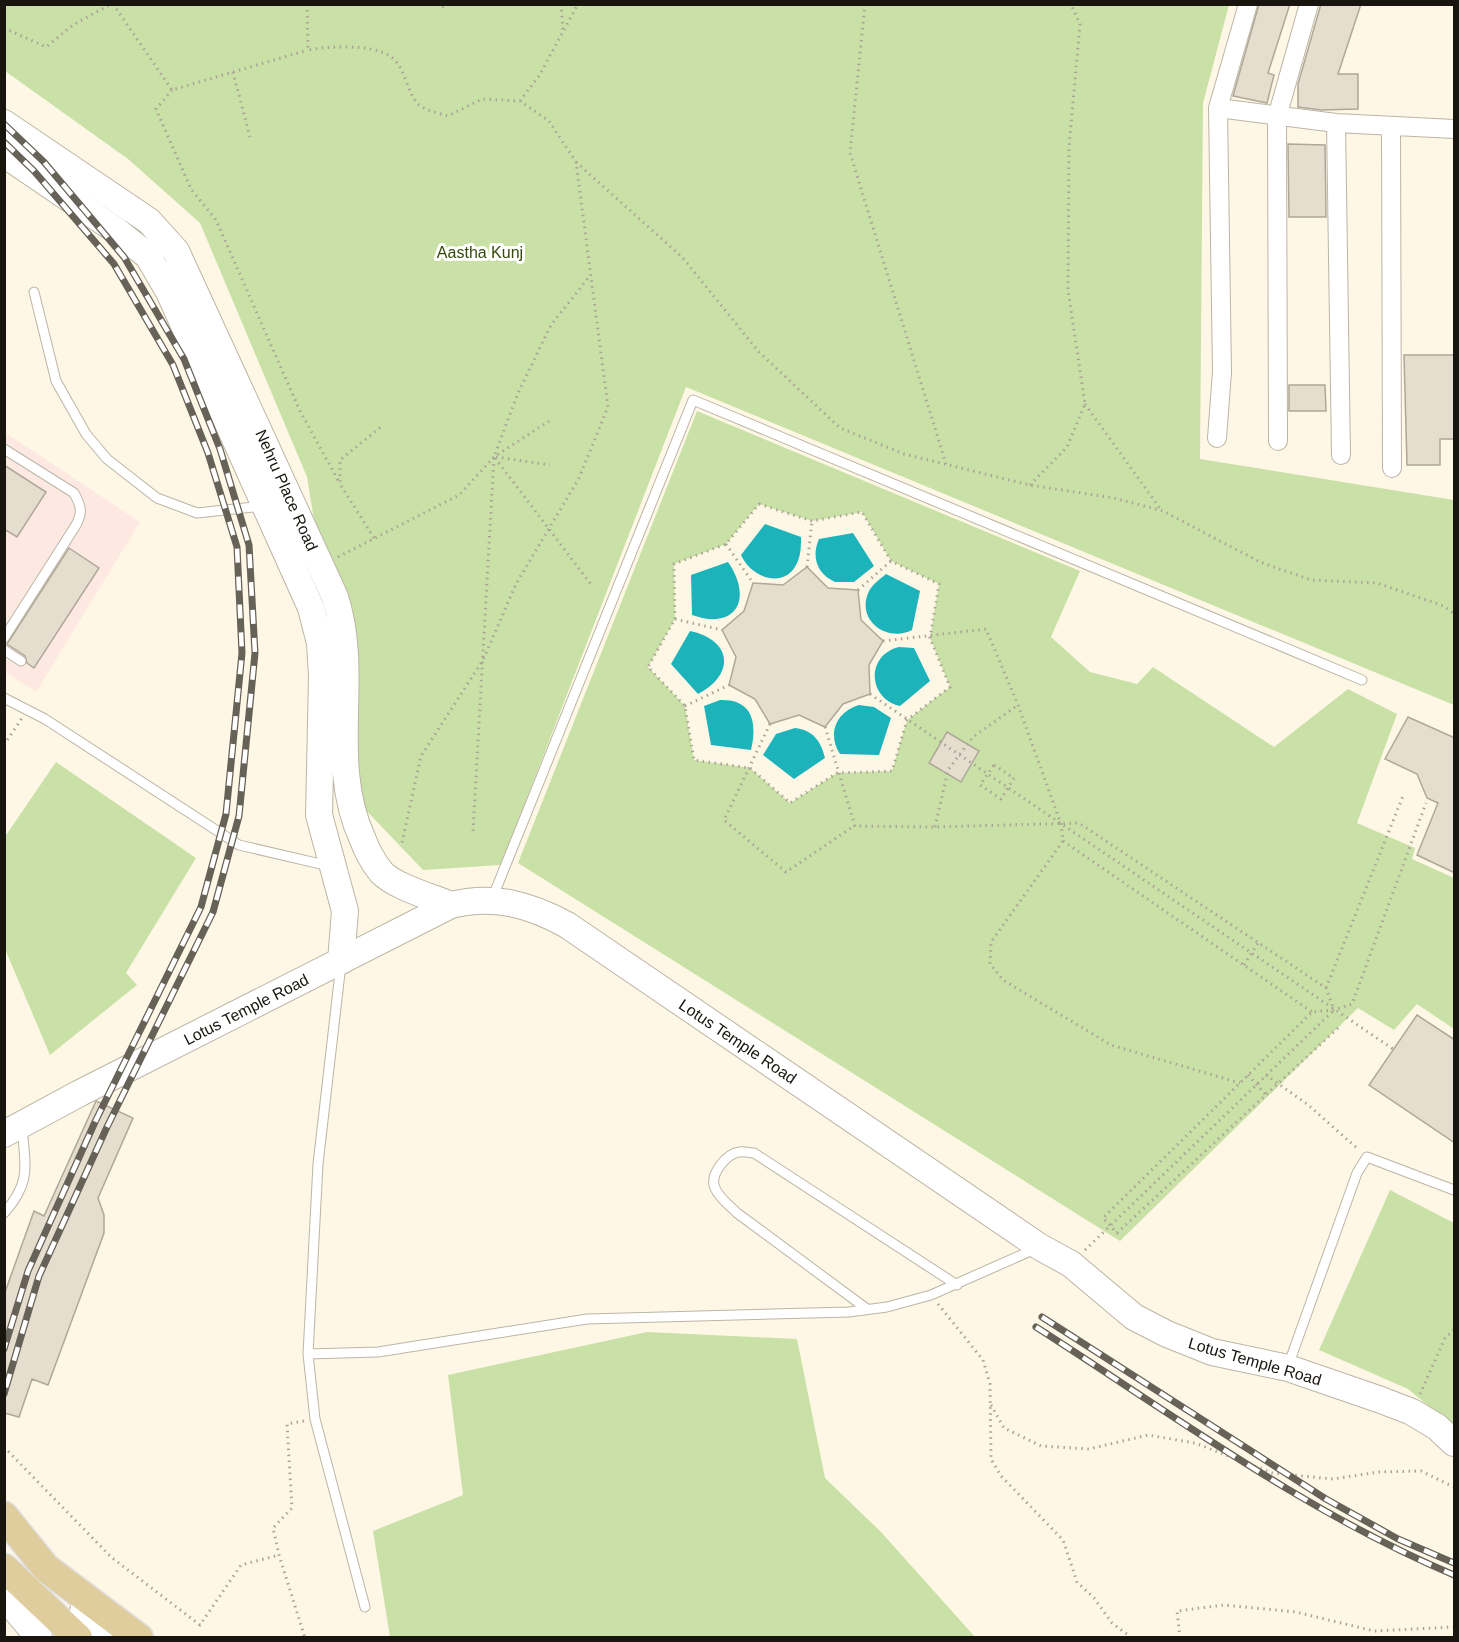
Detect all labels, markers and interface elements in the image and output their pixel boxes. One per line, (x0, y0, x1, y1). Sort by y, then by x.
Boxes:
park label: Aastha Kunj (437, 244, 523, 261)
street label: Nehru Place Road (252, 427, 321, 553)
street label: Lotus Temple Road (181, 971, 311, 1048)
street label: Lotus Temple Road (676, 996, 800, 1087)
street label: Lotus Temple Road (1186, 1334, 1323, 1389)

